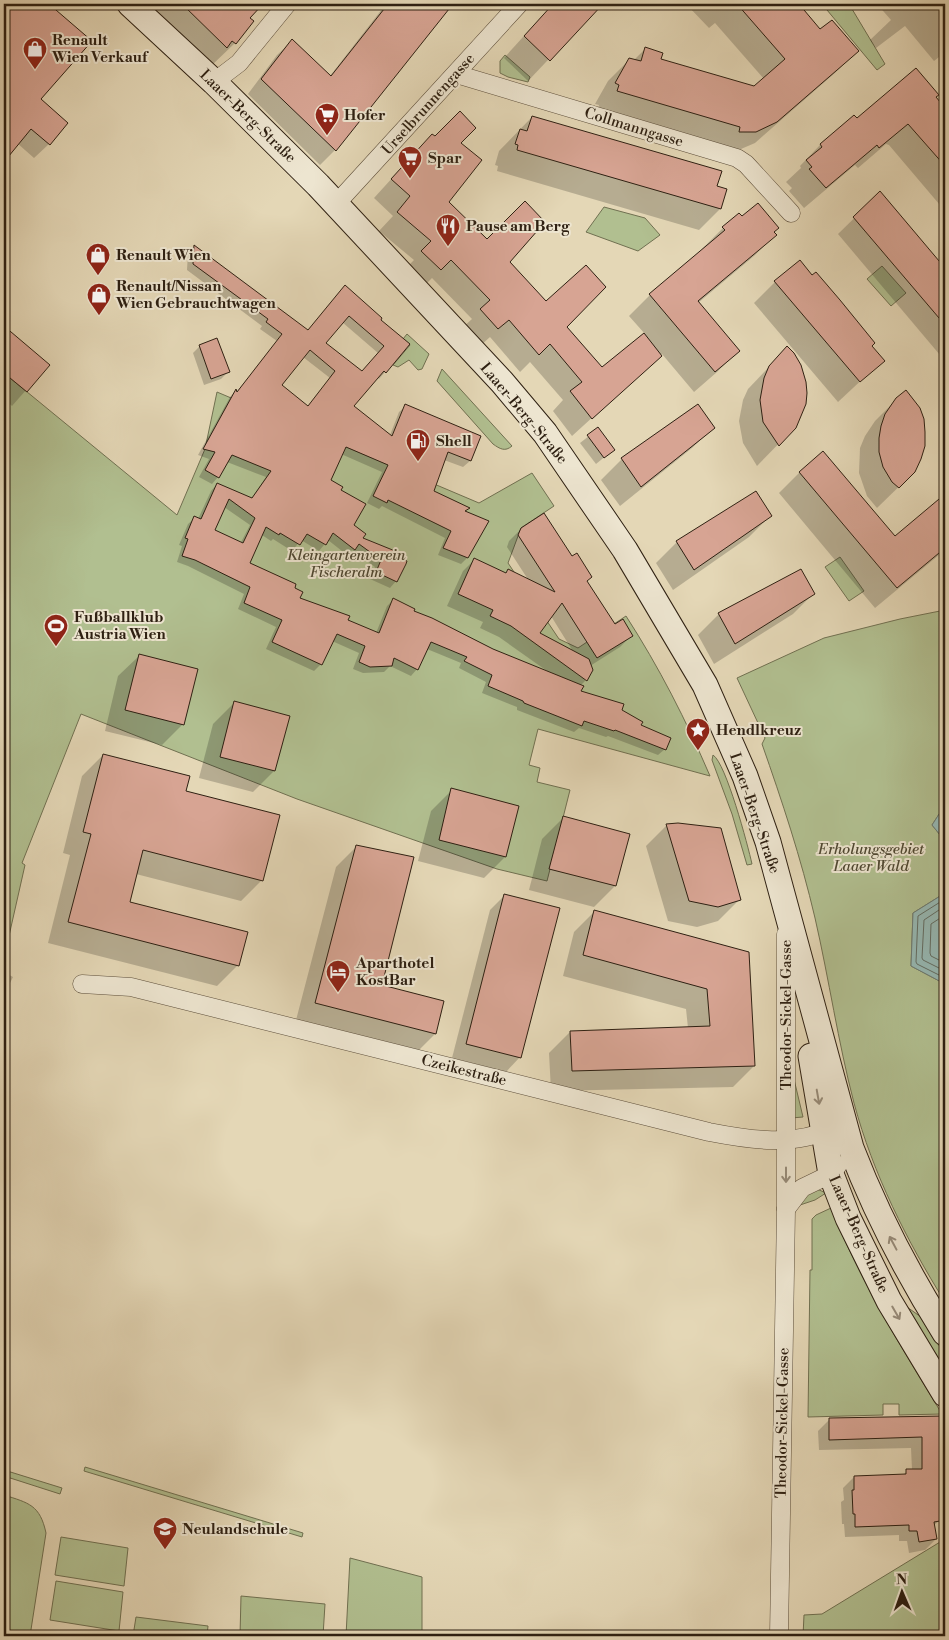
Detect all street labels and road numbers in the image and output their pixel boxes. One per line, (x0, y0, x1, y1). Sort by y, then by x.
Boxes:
street label: Urselbrunnengasse (378, 50, 479, 159)
street label: Laaer-Berg-Straße (195, 66, 300, 167)
street label: Collmanngasse (582, 103, 686, 152)
street label: Laaer-Berg-Straße (476, 359, 572, 468)
street label: Laaer-Berg-Straße (725, 750, 784, 876)
street label: Theodor-Sickel-Gasse (777, 940, 796, 1090)
street label: Czeikestraße (419, 1051, 509, 1090)
street label: Laaer-Berg-Straße (824, 1172, 893, 1296)
street label: Theodor-Sickel-Gasse (772, 1348, 793, 1498)

